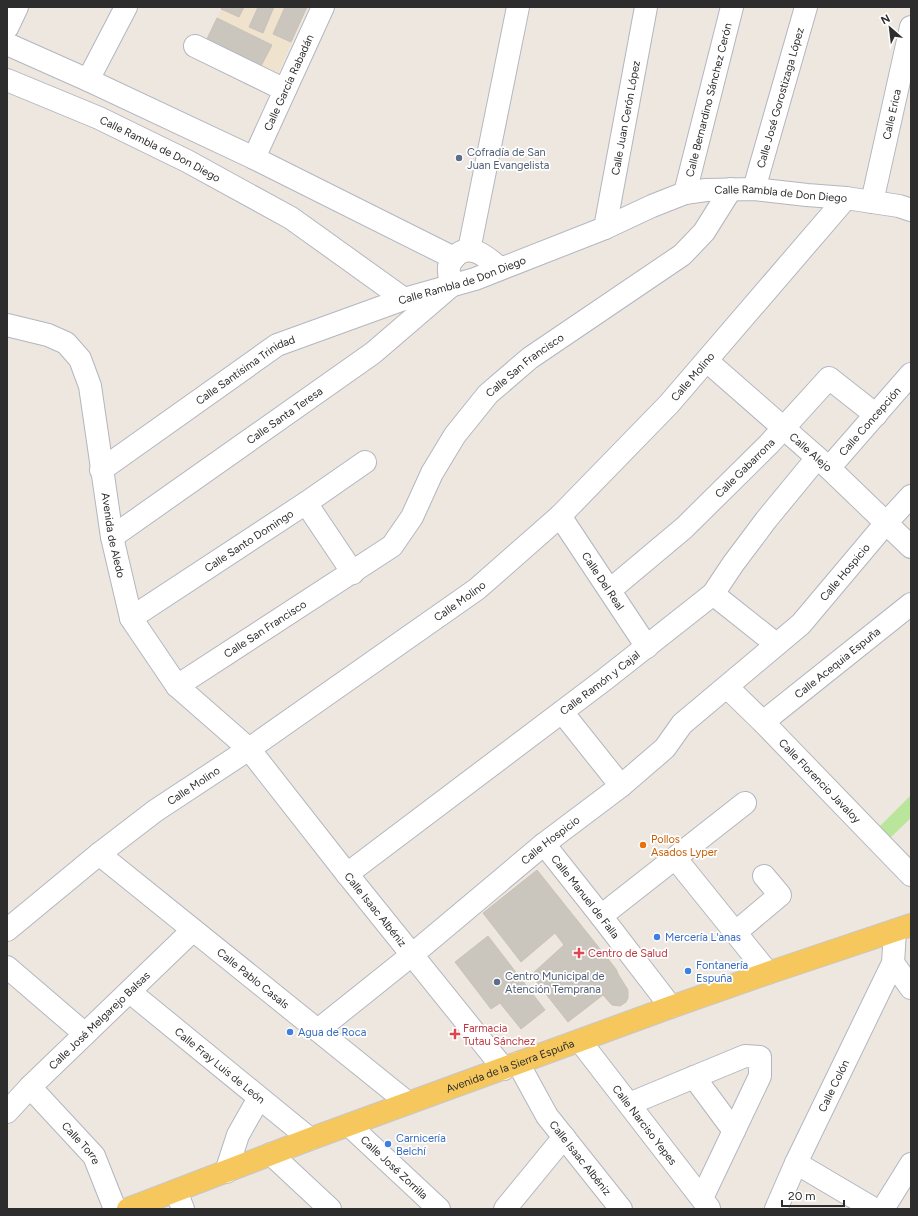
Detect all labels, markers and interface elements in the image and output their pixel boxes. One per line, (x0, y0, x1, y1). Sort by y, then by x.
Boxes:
north arrow (870, 8, 910, 48)
text: N (879, 12, 892, 27)
street label: Calle Bernardino Sánchez Cerón (683, 22, 735, 178)
street label: Calle José Gorostizaga López (754, 26, 807, 170)
street label: Calle García Rabadán (261, 32, 317, 133)
street label: Calle Juan Cerón López (609, 60, 643, 176)
street label: Calle Erica (880, 88, 904, 141)
street label: Calle Rambla de Don Diego (98, 113, 222, 185)
place label: Cofradía de San Juan Evangelista (467, 146, 549, 172)
marker: Cofradía de San Juan Evangelista (454, 153, 464, 163)
street label: Calle Rambla de Don Diego (714, 183, 848, 205)
street label: Calle Rambla de Don Diego (397, 254, 528, 307)
street label: Calle San Francisco (483, 331, 567, 400)
street label: Calle Santísima Trinidad (193, 333, 297, 408)
street label: Calle Molino (668, 350, 718, 404)
street label: Calle Santa Teresa (244, 385, 325, 447)
street label: Calle Concepción (837, 385, 904, 459)
street label: Calle Alejo (786, 430, 834, 475)
street label: Calle Gabarrona (713, 436, 778, 501)
street label: Avenida de Aledo (99, 492, 127, 579)
street label: Calle Santo Domingo (202, 507, 296, 575)
street label: Calle Hospicio (817, 541, 873, 604)
street label: Calle Del Real (579, 550, 627, 613)
street label: Calle Molino (432, 578, 488, 624)
street label: Calle San Francisco (222, 598, 309, 661)
street label: Calle Acequia Espuña (792, 625, 883, 701)
street label: Calle Ramón y Cajal (558, 648, 643, 718)
street label: Calle Florencio Javaloy (776, 736, 863, 826)
street label: Calle Molino (165, 764, 223, 808)
street label: Calle Hospicio (519, 813, 582, 867)
place label: Pollos Asados Lyper (651, 833, 718, 859)
marker: Pollos Asados Lyper (638, 840, 648, 850)
street label: Calle Manuel de Falla (548, 853, 622, 941)
street label: Calle Isaac Albéniz (341, 870, 409, 950)
place label: Mercería L'anas (665, 931, 741, 944)
marker: Mercería L'anas (652, 932, 662, 942)
street label: Calle Pablo Casals (214, 946, 292, 1012)
marker: Centro de Salud (573, 947, 585, 959)
place label: Centro de Salud (588, 947, 668, 960)
place label: Fontanería Espuña (696, 959, 748, 985)
marker: Fontanería Espuña (683, 966, 693, 976)
street label: Calle José Melgarejo Balsas (46, 969, 153, 1072)
place label: Centro Municipal de Atención Temprana (505, 970, 604, 996)
marker: Centro Municipal de Atención Temprana (492, 977, 502, 987)
place label: Farmacia Tutau Sánchez (463, 1022, 535, 1048)
street label: Calle Fray Luis de León (172, 1025, 267, 1106)
place label: Agua de Roca (298, 1026, 366, 1039)
marker: Agua de Roca (285, 1027, 295, 1037)
marker: Farmacia Tutau Sánchez (450, 1029, 460, 1039)
street label: Avenida de la Sierra Espuña (444, 1037, 576, 1096)
street label: Calle Colón (816, 1058, 852, 1114)
street label: Calle Narciso Yepes (609, 1083, 679, 1168)
street label: Calle Isaac Albéniz (546, 1118, 614, 1198)
street label: Calle Torre (59, 1119, 103, 1166)
place label: Carnicería Belchí (396, 1132, 446, 1158)
street label: Calle José Zorrilla (358, 1133, 430, 1202)
marker: Carnicería Belchí (383, 1139, 393, 1149)
scale bar (782, 1182, 844, 1208)
text: 20 m (788, 1189, 816, 1203)

